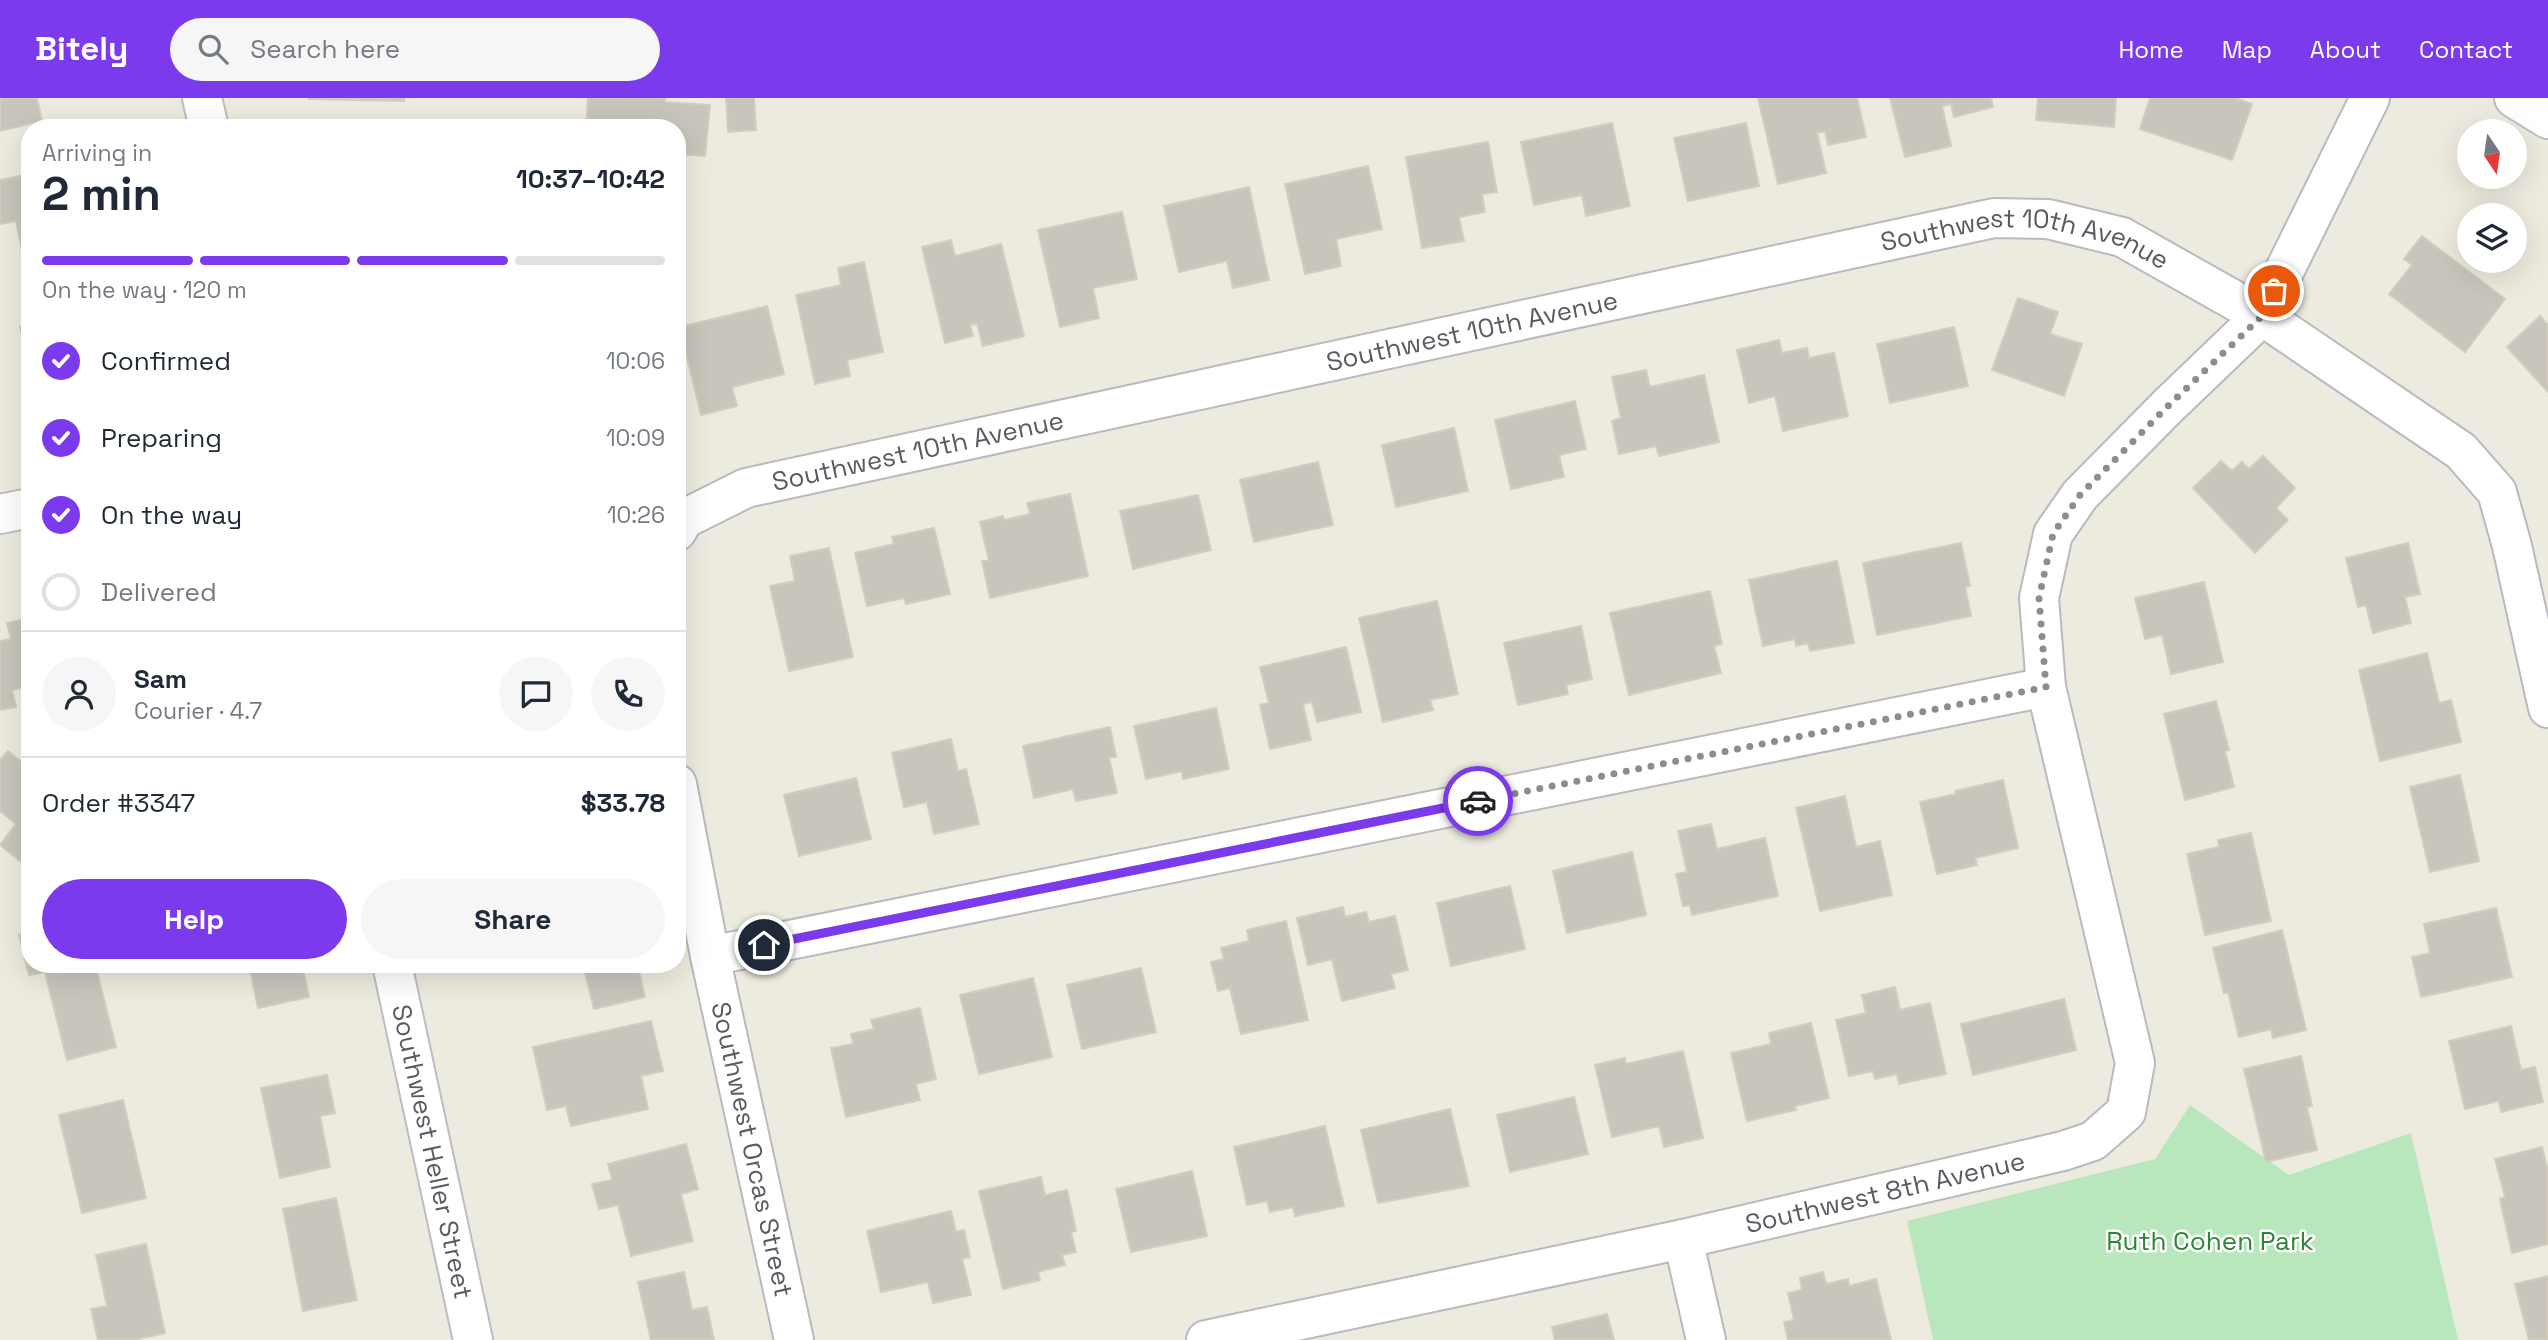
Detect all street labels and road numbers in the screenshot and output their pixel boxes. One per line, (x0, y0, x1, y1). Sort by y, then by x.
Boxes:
street label: Southwest 10th Avenue (1877, 201, 2175, 277)
street label: Southwest 10th Avenue (1323, 283, 1621, 379)
street label: Southwest 10th Avenue (769, 403, 1067, 499)
street label: Southwest Orcas Street (704, 999, 801, 1300)
street label: Southwest Heller Street (384, 1001, 481, 1302)
street label: Southwest 8th Avenue (1742, 1143, 2028, 1241)

